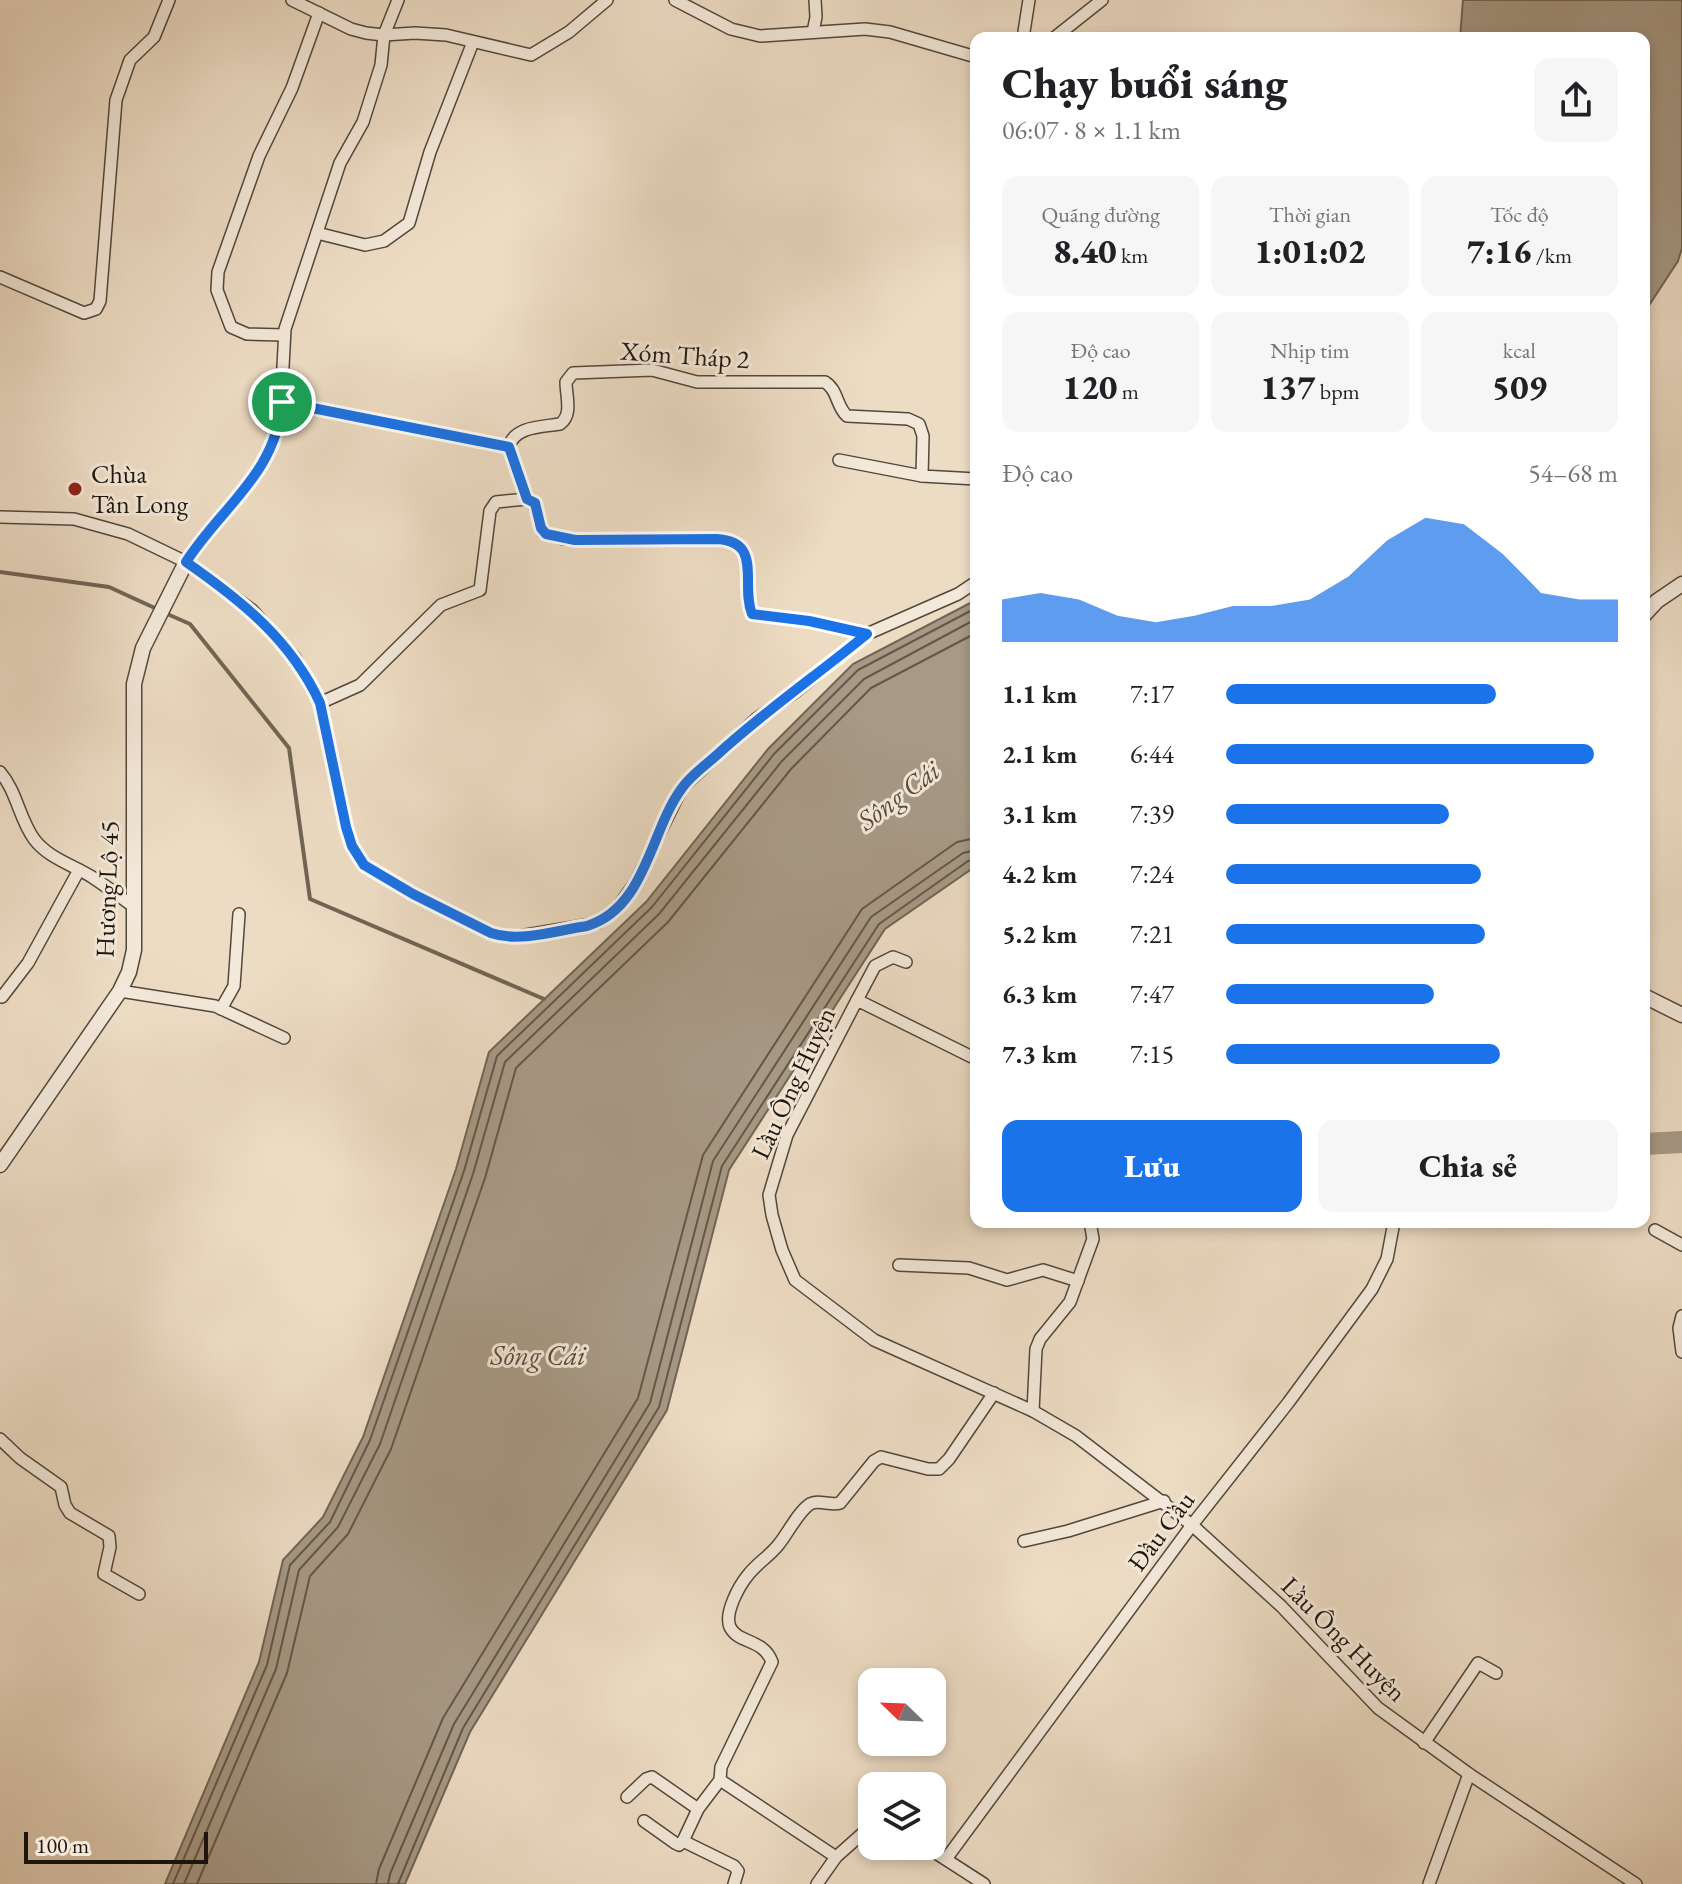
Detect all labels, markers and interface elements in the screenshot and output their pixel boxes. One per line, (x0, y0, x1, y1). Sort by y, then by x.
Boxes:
text: Chạy buổi sáng (1002, 54, 1288, 111)
button: share (1534, 58, 1618, 142)
text: 06:07 · 8 × 1.1 km (1002, 113, 1181, 147)
text: Quãng đường (1041, 200, 1160, 229)
text: Thời gian (1269, 200, 1351, 229)
text: Tốc độ (1490, 200, 1549, 229)
text: 8.40 (1053, 229, 1117, 273)
text: 1:01:02 (1254, 229, 1366, 273)
text: 7:16 (1467, 229, 1531, 273)
text: km (1117, 241, 1148, 270)
text: /km (1531, 241, 1572, 270)
street label: Xóm Tháp 2 (618, 333, 751, 376)
text: Độ cao (1071, 336, 1131, 365)
text: Nhịp tim (1270, 336, 1350, 365)
text: kcal (1503, 336, 1536, 365)
text: 120 (1062, 365, 1117, 409)
text: 137 (1260, 365, 1315, 409)
text: 509 (1492, 365, 1547, 409)
pin (248, 368, 316, 436)
text: m (1117, 377, 1139, 406)
text: bpm (1315, 377, 1360, 406)
icon: arrive (260, 380, 304, 424)
text: Độ cao (1002, 456, 1073, 490)
text: 54–68 m (1528, 456, 1618, 490)
place label: Chùa Tân Long (91, 457, 189, 521)
marker: Chùa Tân Long (66, 480, 84, 498)
text: 1.1 km (1002, 677, 1077, 711)
text: 7:17 (1130, 677, 1174, 711)
text: 2.1 km (1002, 737, 1077, 771)
text: 6:44 (1130, 737, 1174, 771)
water label: Sông Cái (849, 751, 948, 838)
text: 3.1 km (1002, 797, 1077, 831)
text: 7:39 (1130, 797, 1174, 831)
street label: Hương Lộ 45 (88, 820, 126, 958)
text: 4.2 km (1002, 857, 1077, 891)
text: 7:24 (1130, 857, 1174, 891)
text: 5.2 km (1002, 917, 1077, 951)
text: 7:21 (1130, 917, 1174, 951)
text: 6.3 km (1002, 977, 1077, 1011)
text: 7:47 (1130, 977, 1174, 1011)
street label: Lầu Ông Huyện (743, 1001, 843, 1164)
text: 7.3 km (1002, 1037, 1077, 1071)
text: 7:15 (1130, 1037, 1174, 1071)
button: Lưu (1002, 1120, 1302, 1212)
button: Chia sẻ (1318, 1120, 1618, 1212)
water label: Sông Cái (490, 1337, 587, 1373)
street label: Đầu Cầu (1120, 1484, 1202, 1578)
street label: Lầu Ông Huyện (1274, 1569, 1414, 1709)
north arrow (858, 1668, 946, 1756)
map controls (858, 1668, 946, 1860)
button: layers (858, 1772, 946, 1860)
scale bar (24, 1828, 208, 1864)
text: 100 m (36, 1831, 89, 1860)

